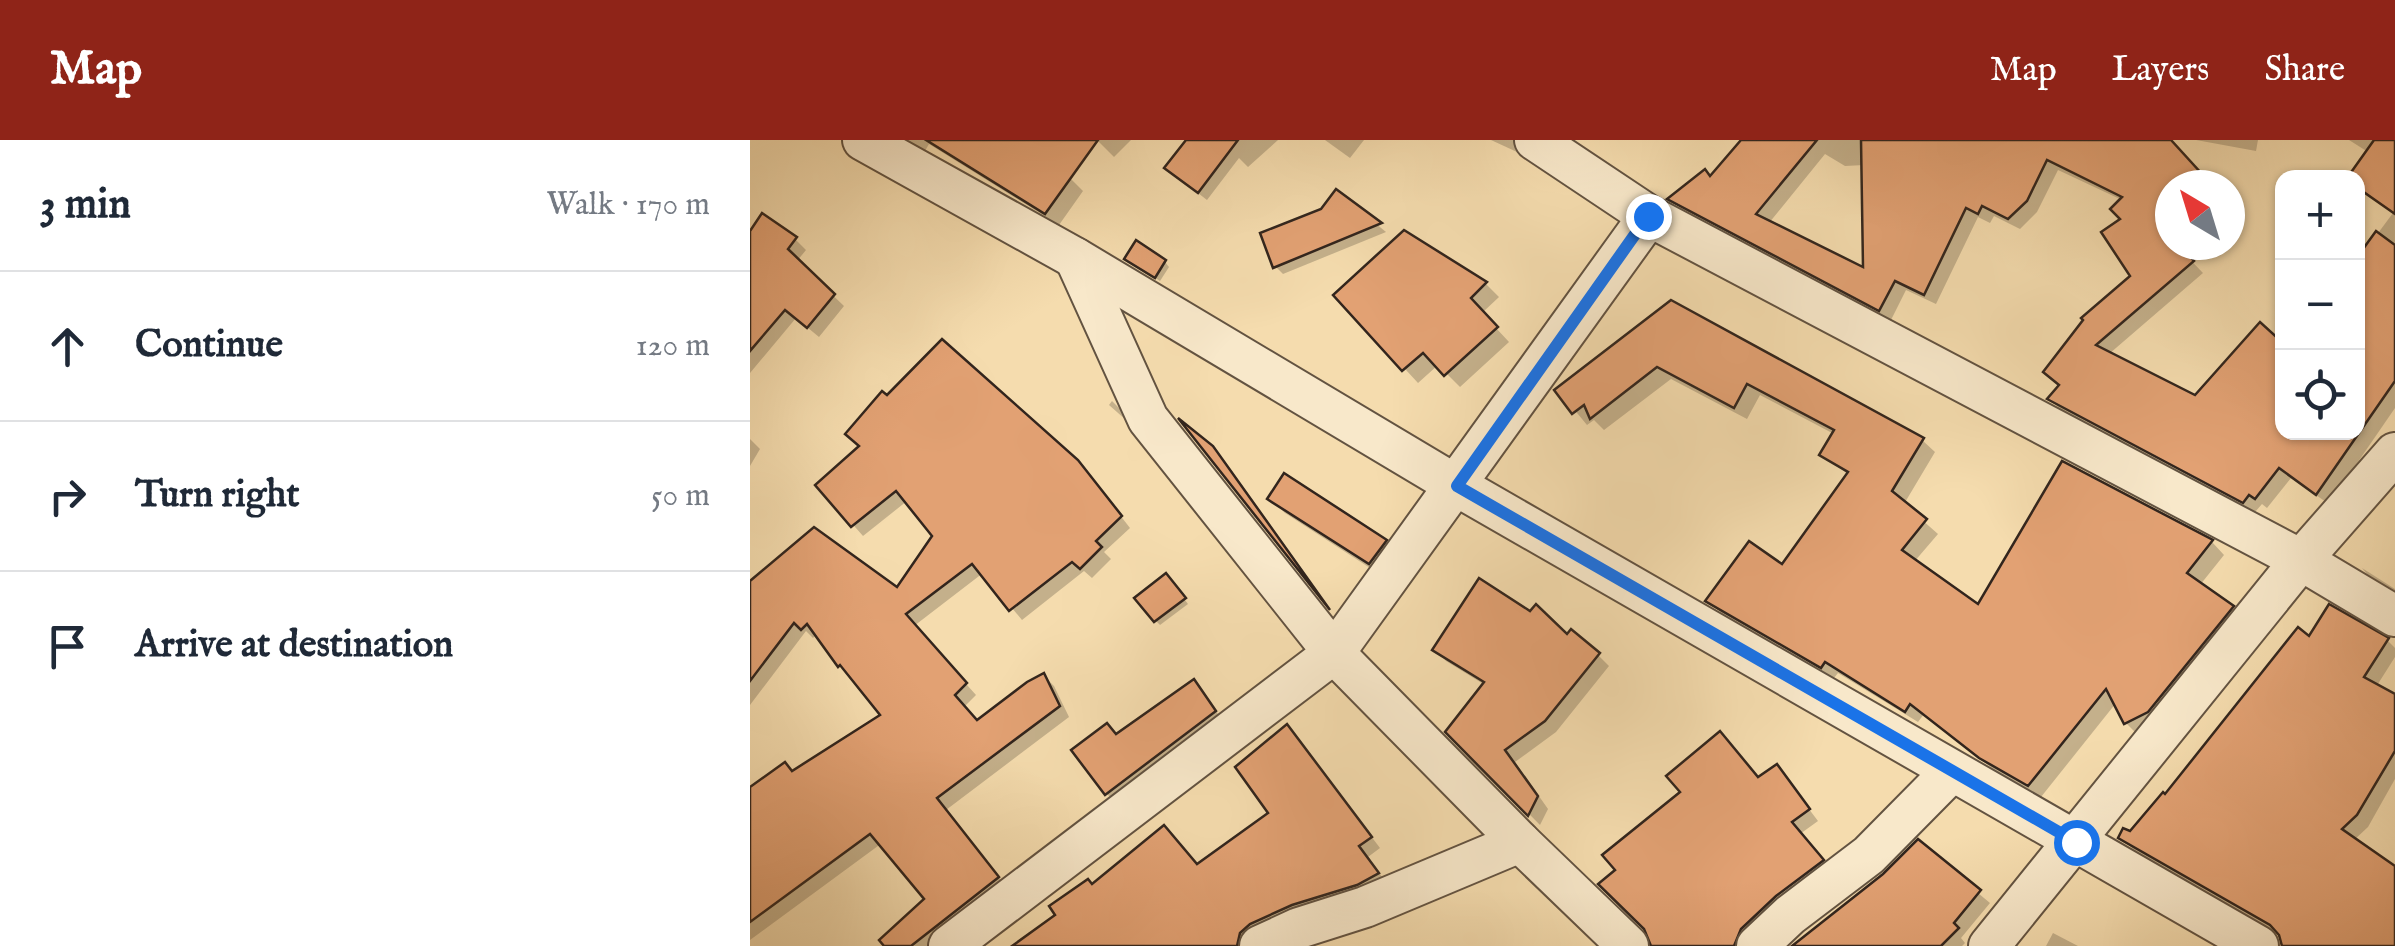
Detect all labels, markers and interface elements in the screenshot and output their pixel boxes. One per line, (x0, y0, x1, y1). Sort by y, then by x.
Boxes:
text: Map (50, 40, 142, 100)
text: Map (1990, 48, 2057, 93)
text: Layers (2112, 48, 2209, 93)
text: Share (2264, 48, 2345, 93)
north arrow (2155, 170, 2245, 260)
map controls (2275, 170, 2365, 440)
button: + (2275, 170, 2365, 260)
text: 3 min (40, 179, 131, 232)
text: Walk · 170 m (546, 185, 710, 226)
route end (1626, 194, 1672, 240)
button: − (2275, 260, 2365, 350)
icon: ahead (40, 319, 95, 374)
text: Continue (135, 322, 283, 370)
text: 120 m (636, 326, 710, 367)
button: locate (2275, 350, 2365, 440)
icon: right (40, 469, 95, 524)
text: Turn right (135, 472, 299, 520)
text: 50 m (651, 476, 710, 517)
icon: arrive (40, 619, 95, 674)
text: Arrive at destination (135, 622, 453, 670)
route start (2054, 820, 2100, 866)

